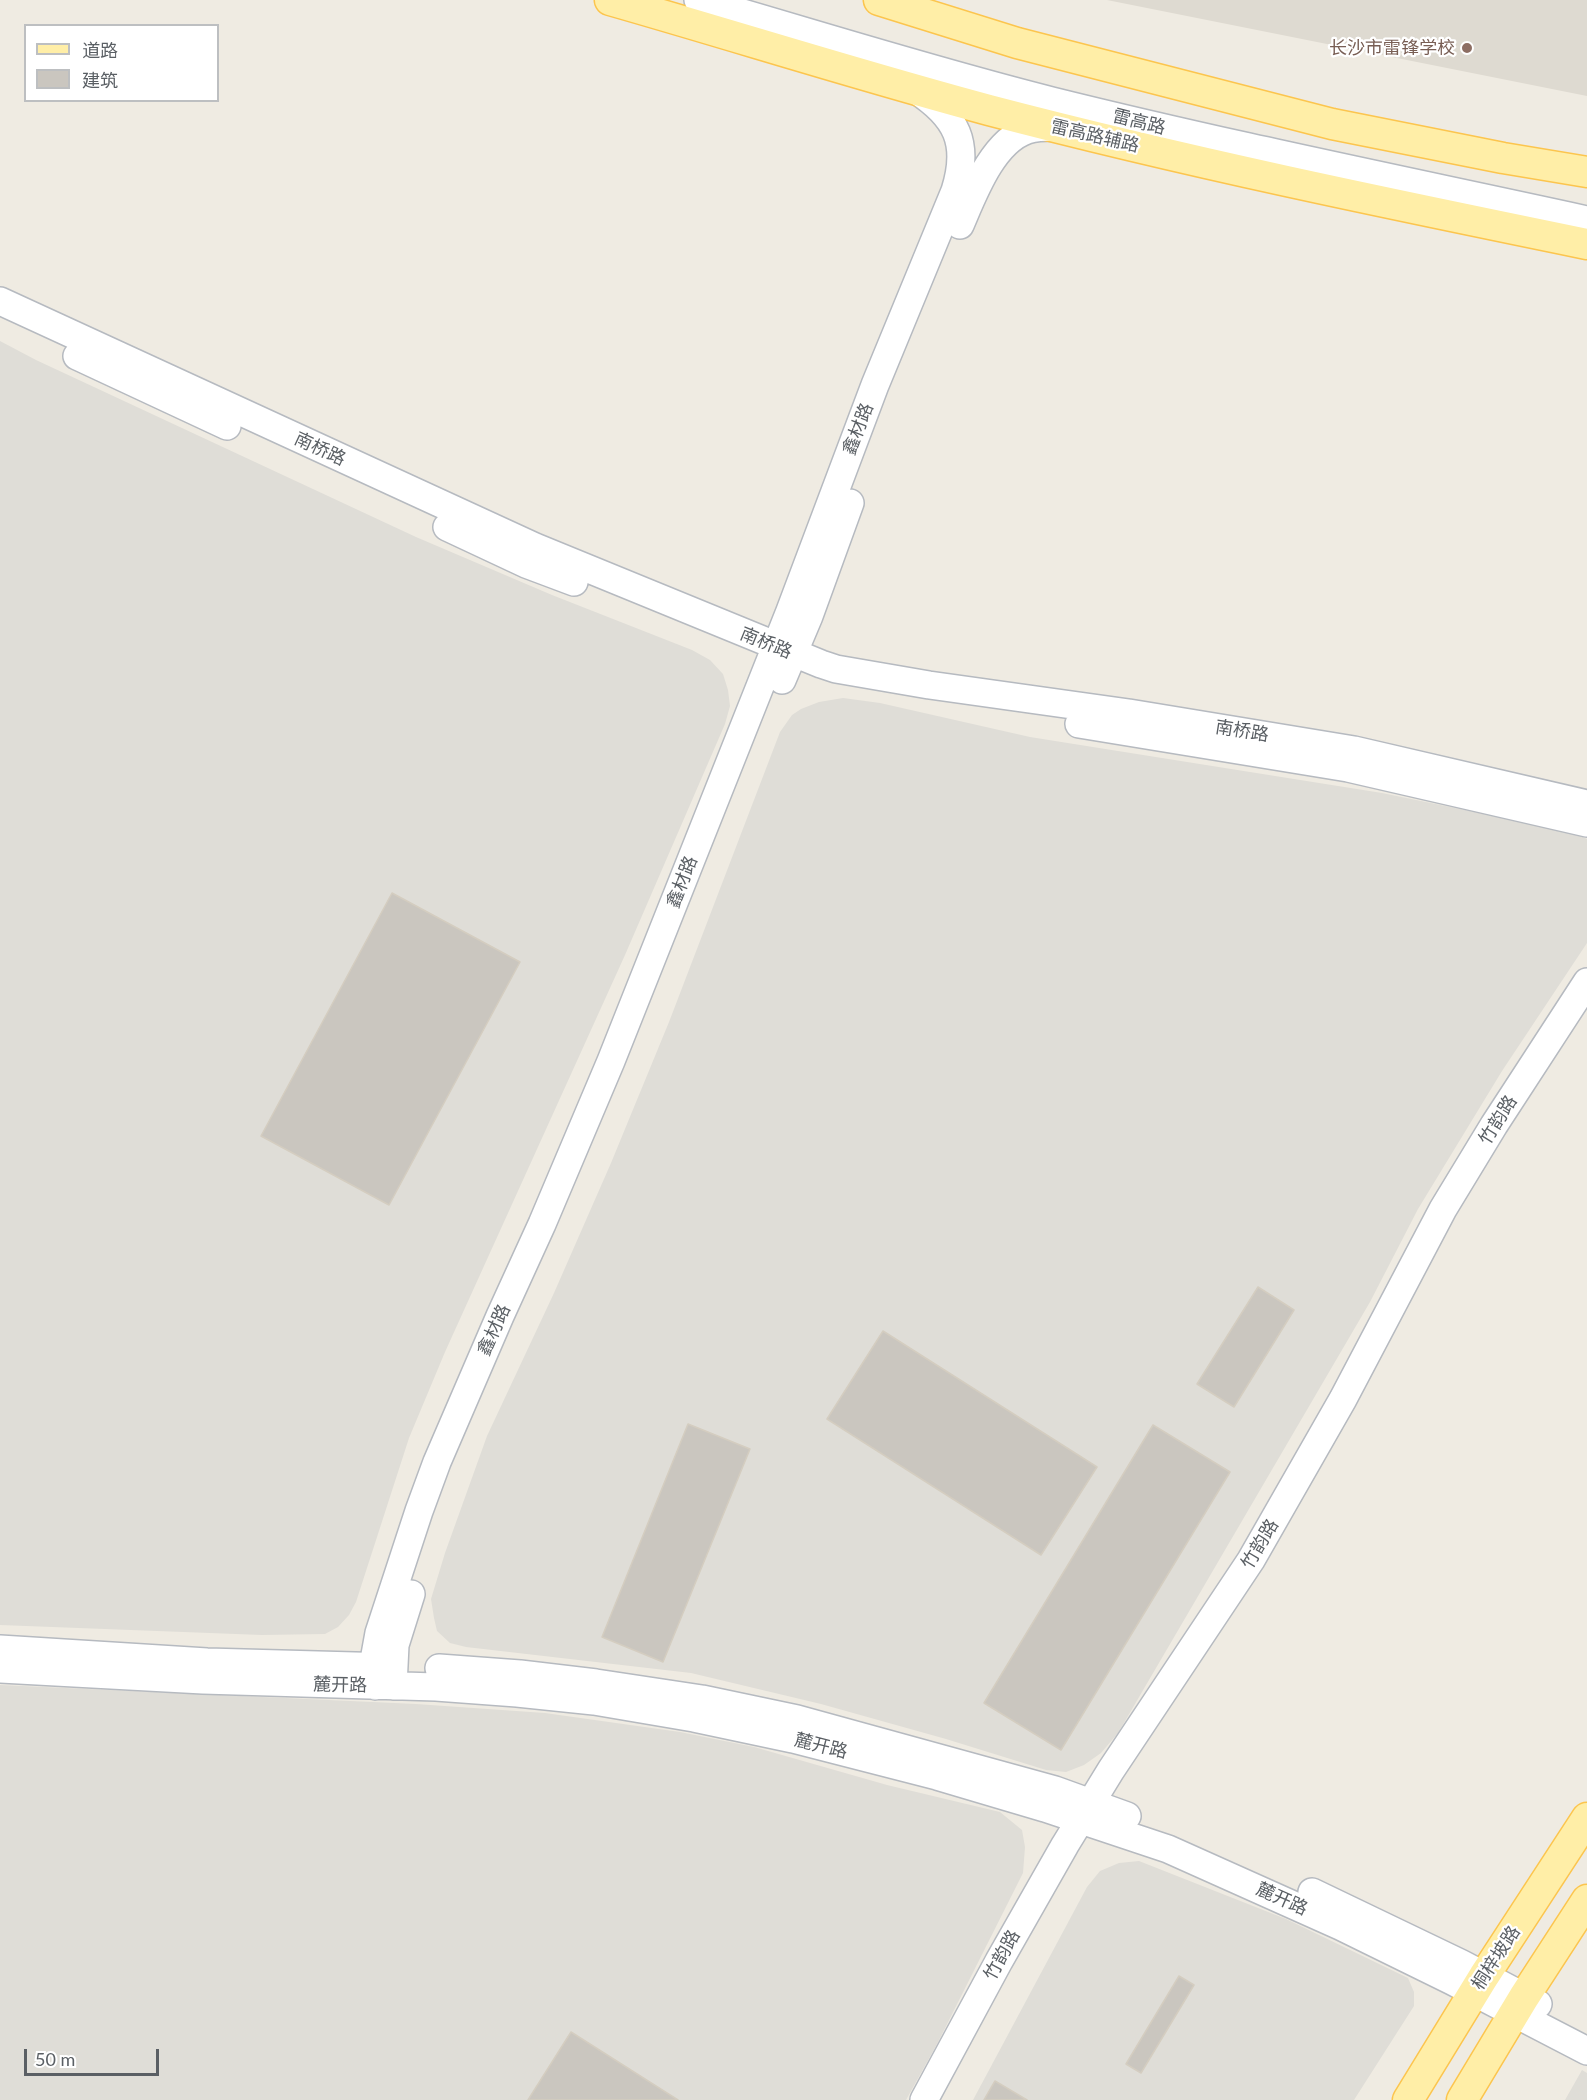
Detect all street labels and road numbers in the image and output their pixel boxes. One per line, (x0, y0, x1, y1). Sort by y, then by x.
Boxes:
street label: 雷高路 (1110, 105, 1168, 139)
street label: 雷高路辅路 (1049, 115, 1141, 157)
street label: 鑫材路 (838, 400, 878, 458)
street label: 南桥路 (291, 428, 349, 470)
street label: 南桥路 (737, 623, 795, 663)
street label: 南桥路 (1214, 716, 1270, 746)
street label: 鑫材路 (662, 853, 702, 911)
street label: 竹韵路 (1475, 1091, 1521, 1149)
street label: 鑫材路 (473, 1301, 515, 1359)
street label: 竹韵路 (1237, 1515, 1283, 1573)
street label: 麓开路 (313, 1674, 367, 1696)
street label: 麓开路 (792, 1729, 850, 1763)
street label: 麓开路 (1253, 1878, 1311, 1920)
street label: 桐梓坡路 (1467, 1922, 1525, 1994)
street label: 竹韵路 (979, 1926, 1025, 1984)

